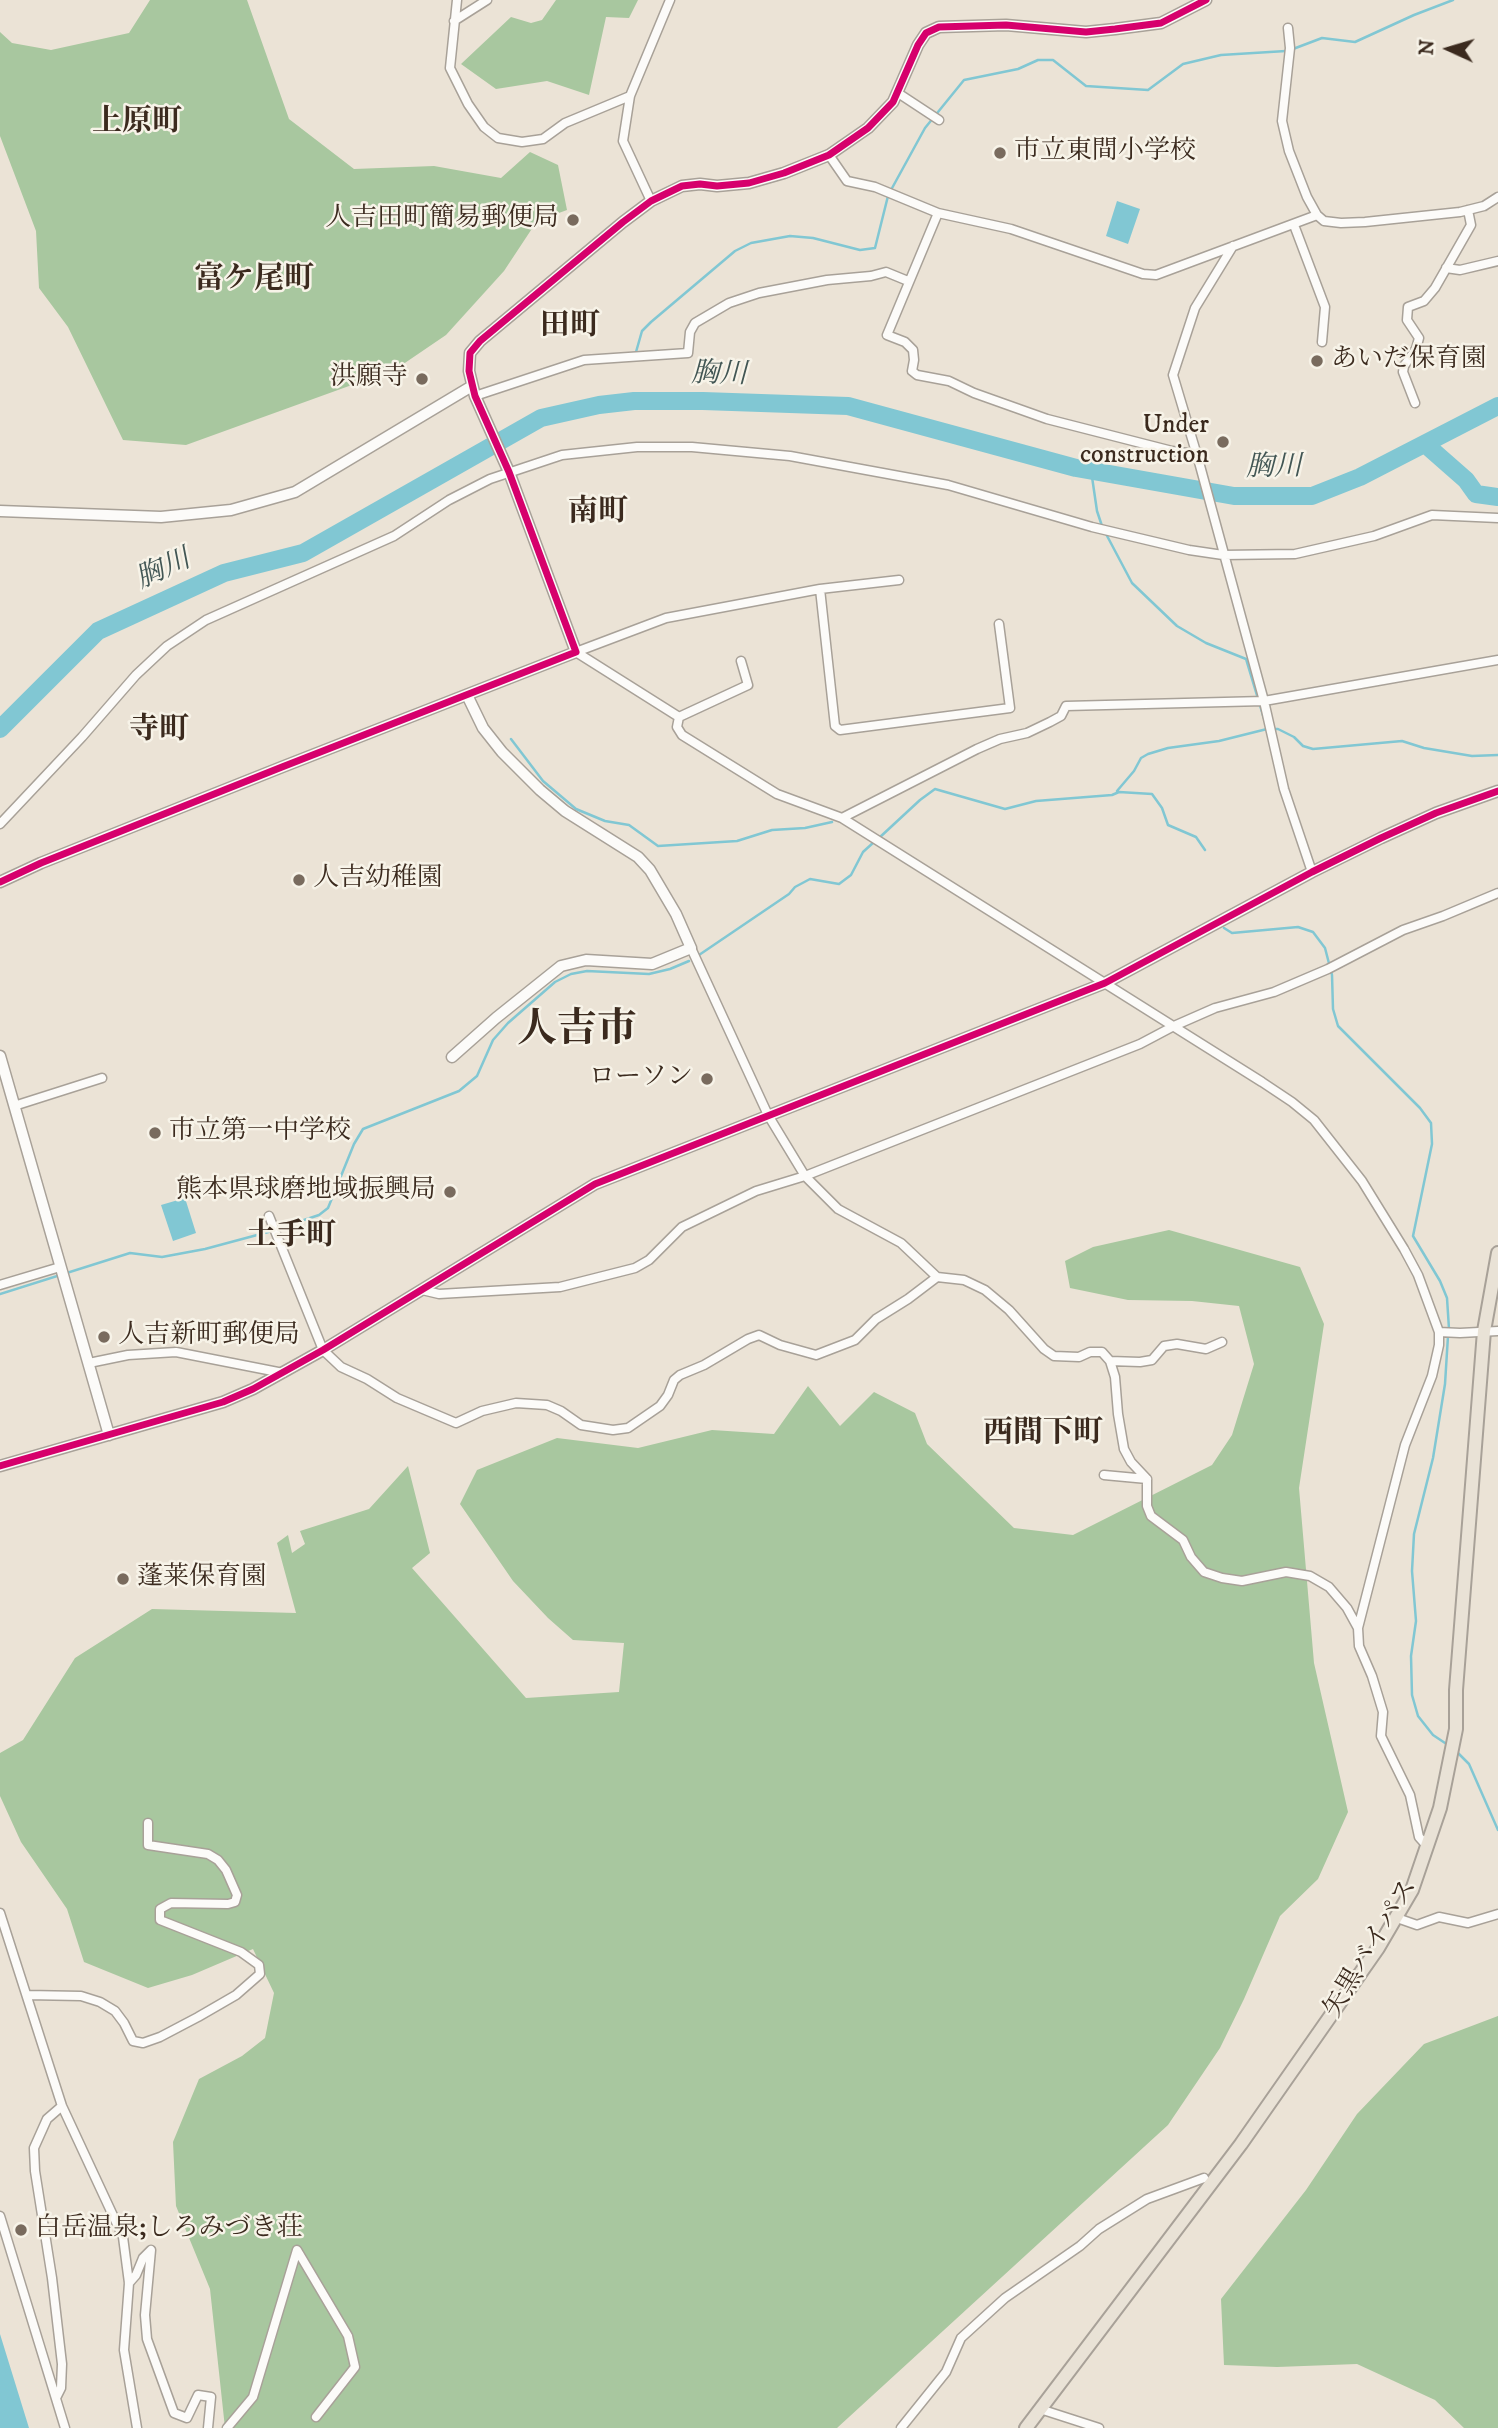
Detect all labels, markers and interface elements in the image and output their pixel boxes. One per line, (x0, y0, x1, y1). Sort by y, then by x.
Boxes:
north arrow (1414, 14, 1484, 84)
text: N (1416, 39, 1440, 56)
district label: 上原町 (92, 106, 182, 142)
place label: 市立東間小学校 (1014, 137, 1196, 169)
marker: 市立東間小学校 (992, 145, 1008, 161)
place label: 人吉田町簡易郵便局 (325, 204, 559, 236)
marker: 人吉田町簡易郵便局 (565, 212, 581, 228)
district label: 富ケ尾町 (194, 263, 314, 299)
district label: 田町 (540, 310, 600, 346)
place label: あいだ保育園 (1331, 345, 1487, 377)
marker: あいだ保育園 (1309, 353, 1325, 369)
water label: 胸川 (691, 359, 747, 393)
place label: 洪願寺 (330, 363, 408, 395)
marker: 洪願寺 (414, 371, 430, 387)
place label: Under construction (1080, 411, 1209, 472)
marker: Under construction (1215, 434, 1231, 450)
water label: 胸川 (1246, 452, 1302, 486)
district label: 南町 (568, 496, 628, 532)
water label: 胸川 (132, 544, 196, 598)
district label: 寺町 (129, 714, 189, 750)
place label: 人吉幼稚園 (313, 864, 443, 896)
marker: 人吉幼稚園 (291, 872, 307, 888)
district label: 人吉市 (517, 1009, 637, 1057)
place label: ローソン (589, 1063, 693, 1095)
marker: ローソン (699, 1071, 715, 1087)
place label: 市立第一中学校 (169, 1117, 351, 1149)
marker: 市立第一中学校 (147, 1125, 163, 1141)
place label: 熊本県球磨地域振興局 (176, 1176, 436, 1208)
marker: 熊本県球磨地域振興局 (442, 1184, 458, 1200)
district label: 土手町 (246, 1220, 336, 1256)
place label: 人吉新町郵便局 (118, 1321, 300, 1353)
marker: 人吉新町郵便局 (96, 1329, 112, 1345)
district label: 西間下町 (983, 1417, 1103, 1453)
place label: 蓬莱保育園 (137, 1563, 267, 1595)
marker: 蓬莱保育園 (115, 1571, 131, 1587)
street label: 矢黒バイパス (1318, 1874, 1426, 2024)
place label: 白岳温泉;しろみづき荘 (35, 2214, 303, 2246)
marker: 白岳温泉;しろみづき荘 (13, 2222, 29, 2238)

